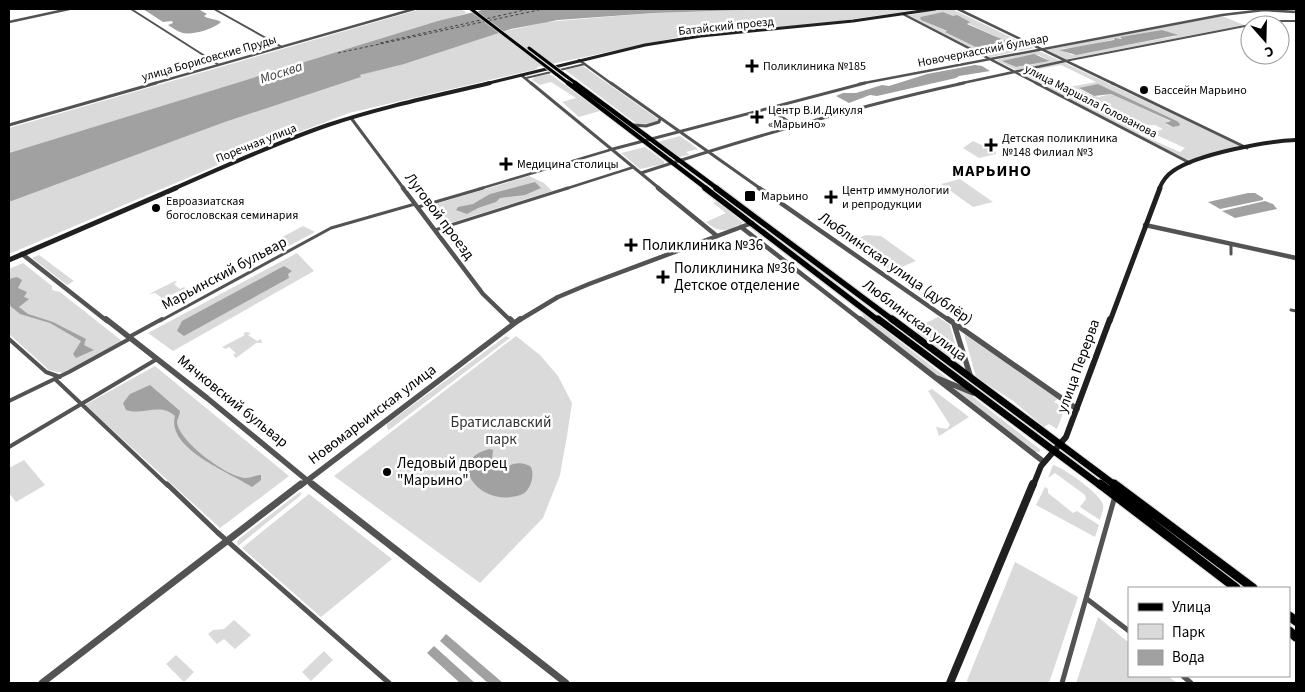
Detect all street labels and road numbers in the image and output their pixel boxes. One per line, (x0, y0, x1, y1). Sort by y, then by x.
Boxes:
street label: Батайский проезд (677, 13, 775, 40)
street label: Новочеркасский бульвар (916, 29, 1050, 72)
street label: улица Борисовские Пруды (140, 31, 279, 86)
street label: улица Маршала Голованова (1022, 61, 1160, 142)
street label: Поречная улица (213, 120, 299, 167)
street label: Луговой проезд (400, 168, 479, 264)
street label: Люблинская улица (дублёр) (815, 208, 977, 328)
street label: Марьинский бульвар (158, 232, 291, 315)
street label: Люблинская улица (860, 275, 970, 365)
street label: улица Перерва (1052, 316, 1105, 416)
street label: Мячковский бульвар (173, 350, 293, 453)
street label: Новомарьинская улица (304, 359, 441, 469)

